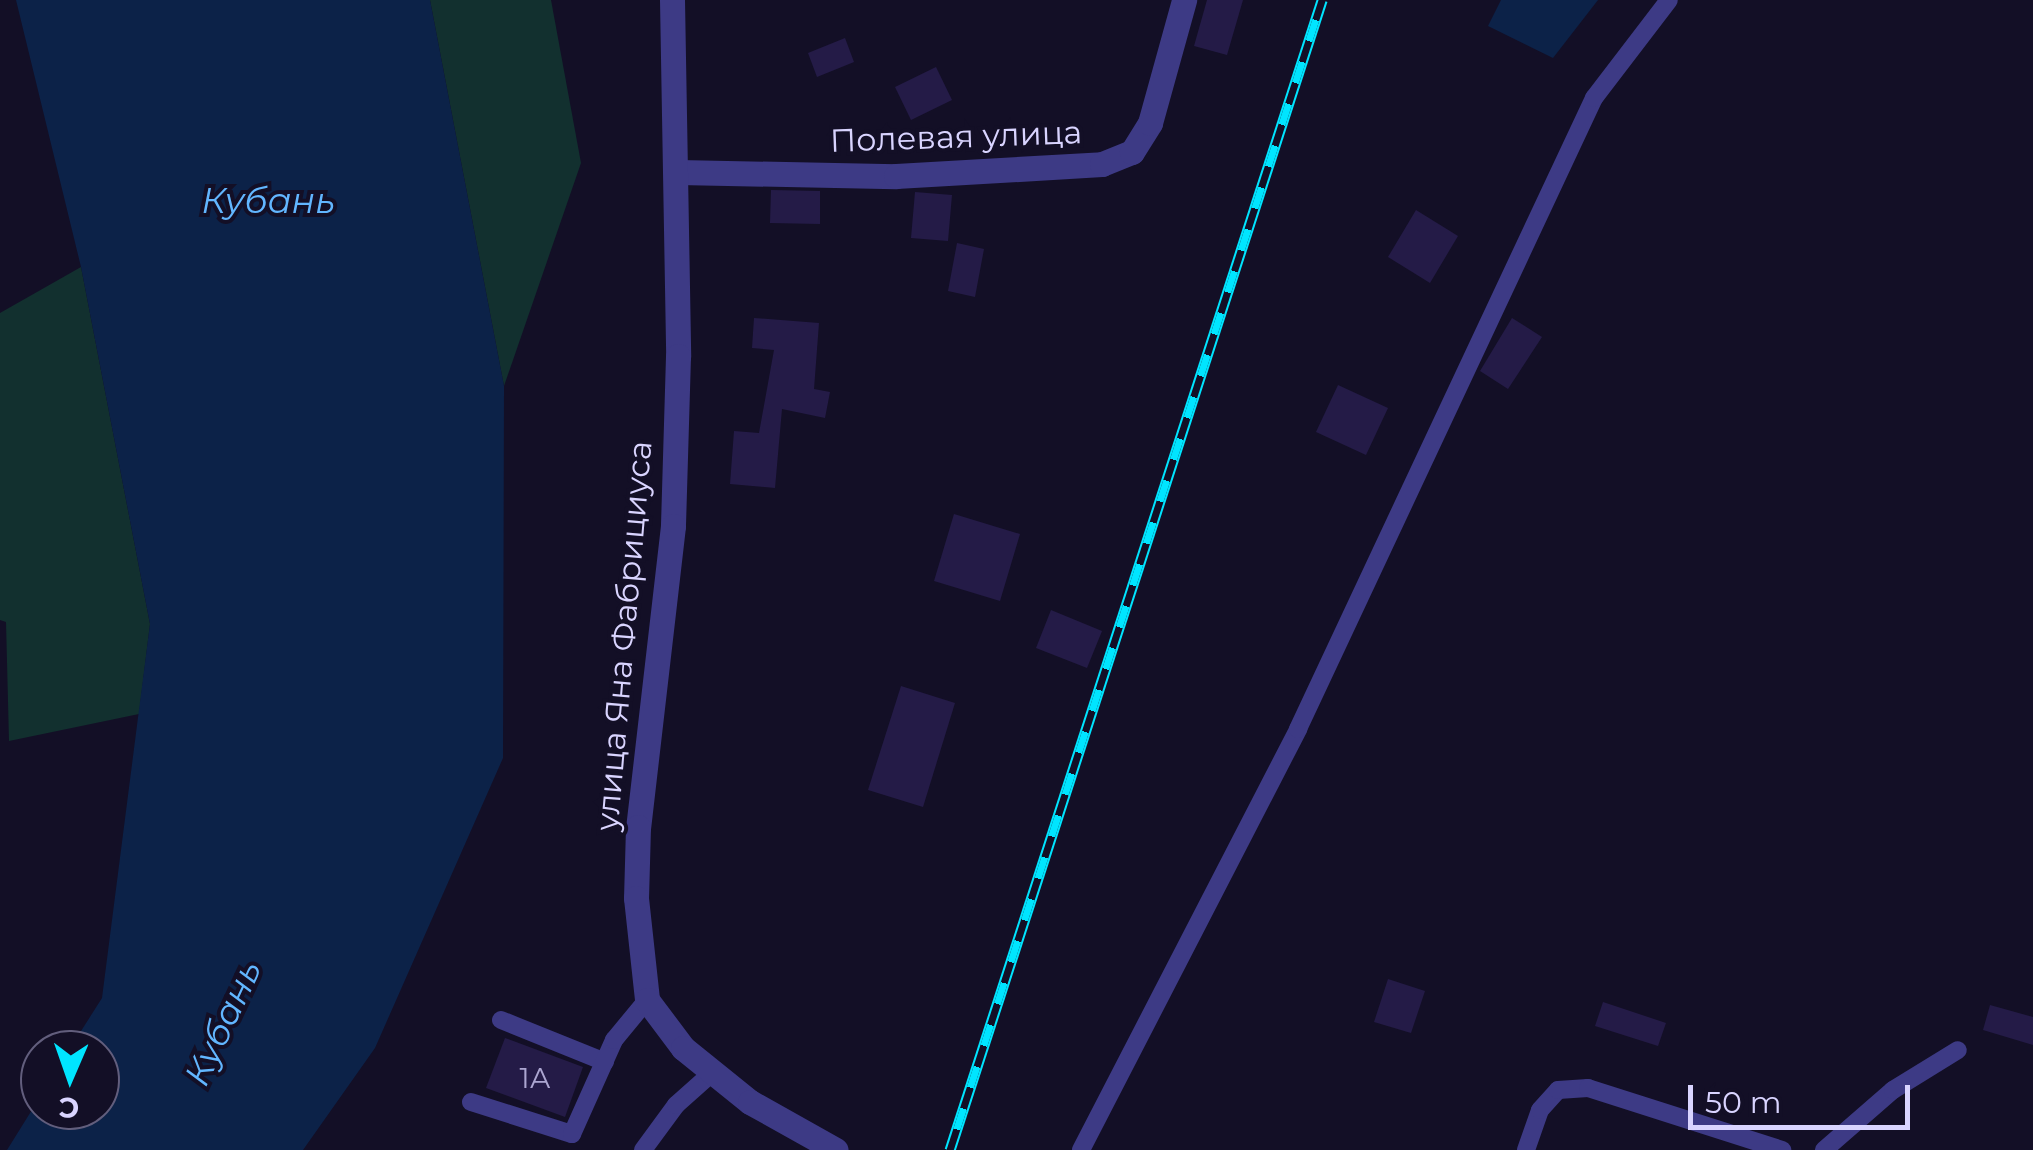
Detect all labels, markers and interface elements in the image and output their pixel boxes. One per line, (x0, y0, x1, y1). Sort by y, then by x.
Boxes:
street label: Полевая улица (829, 113, 1083, 161)
water label: Кубань (201, 180, 335, 222)
street label: улица Яна Фабрициуса (588, 439, 660, 833)
water label: Кубань (176, 954, 270, 1092)
north arrow (20, 1030, 120, 1130)
house number: 1А (520, 1061, 550, 1095)
scale bar (1693, 1065, 1916, 1127)
text: 50 m (1705, 1084, 1782, 1121)
text: С (58, 1091, 80, 1125)

